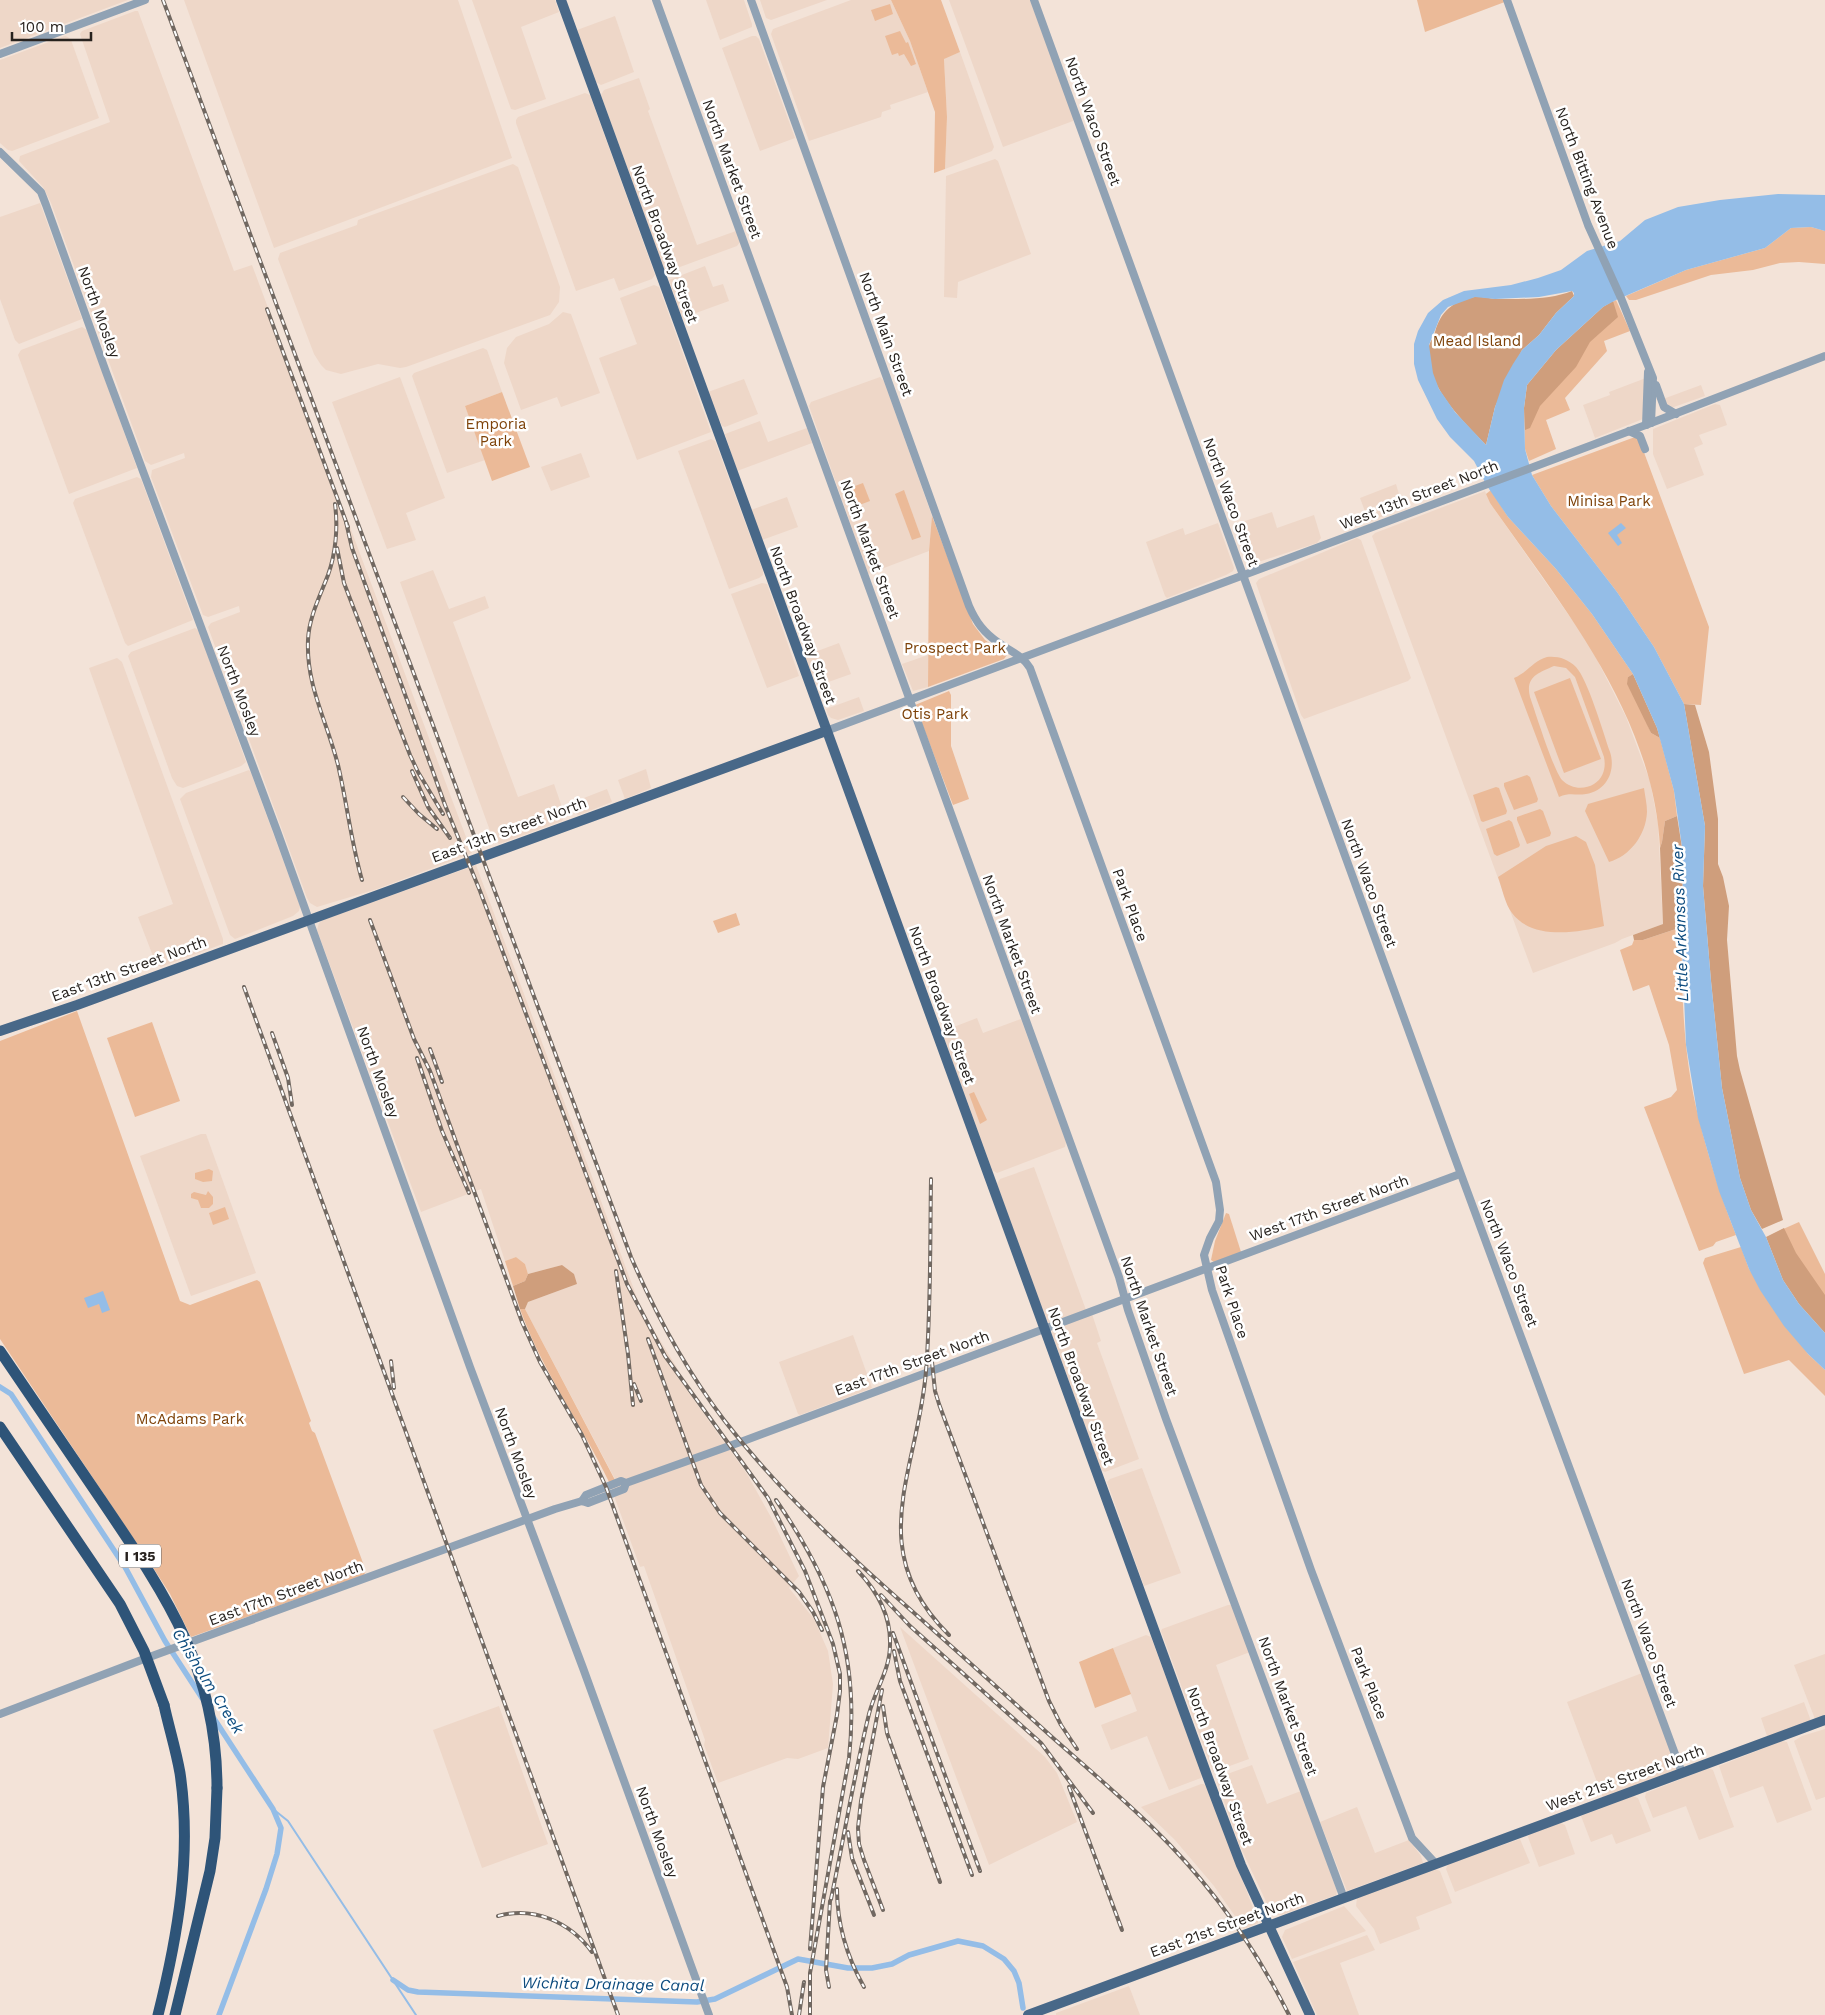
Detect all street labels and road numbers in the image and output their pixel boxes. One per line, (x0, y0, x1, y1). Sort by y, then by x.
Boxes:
street label: North Waco Street (1061, 54, 1125, 189)
street label: North Market Street (698, 97, 766, 242)
street label: North Bitting Avenue (1552, 105, 1622, 251)
street label: North Broadway Street (628, 163, 702, 326)
street label: North Mosley (74, 264, 124, 361)
street label: North Main Street (855, 269, 917, 399)
street label: North Waco Street (1199, 435, 1263, 570)
street label: West 13th Street North (1337, 456, 1501, 534)
street label: North Market Street (836, 477, 904, 622)
street label: North Broadway Street (766, 544, 840, 707)
street label: North Mosley (213, 643, 265, 739)
street label: East 13th Street North (429, 794, 589, 866)
street label: North Waco Street (1337, 816, 1401, 951)
street label: Park Place (1108, 866, 1152, 944)
street label: North Market Street (978, 872, 1046, 1017)
street label: North Broadway Street (905, 924, 979, 1087)
street label: East 13th Street North (49, 933, 209, 1005)
street label: North Mosley (353, 1024, 403, 1121)
street label: West 17th Street North (1247, 1171, 1411, 1245)
street label: North Waco Street (1476, 1196, 1542, 1330)
street label: North Market Street (1117, 1254, 1182, 1399)
street label: Park Place (1212, 1263, 1252, 1341)
street label: North Broadway Street (1044, 1305, 1118, 1468)
street label: East 17th Street North (832, 1327, 992, 1399)
street label: North Mosley (491, 1405, 541, 1502)
road number: I 135 (119, 1544, 161, 1568)
street label: East 17th Street North (206, 1557, 366, 1629)
street label: North Waco Street (1617, 1576, 1681, 1711)
street label: North Market Street (1254, 1634, 1322, 1779)
street label: Park Place (1347, 1644, 1391, 1722)
street label: North Broadway Street (1183, 1685, 1257, 1848)
street label: West 21st Street North (1543, 1741, 1707, 1815)
street label: North Mosley (632, 1784, 682, 1881)
street label: East 21st Street North (1147, 1889, 1307, 1961)

